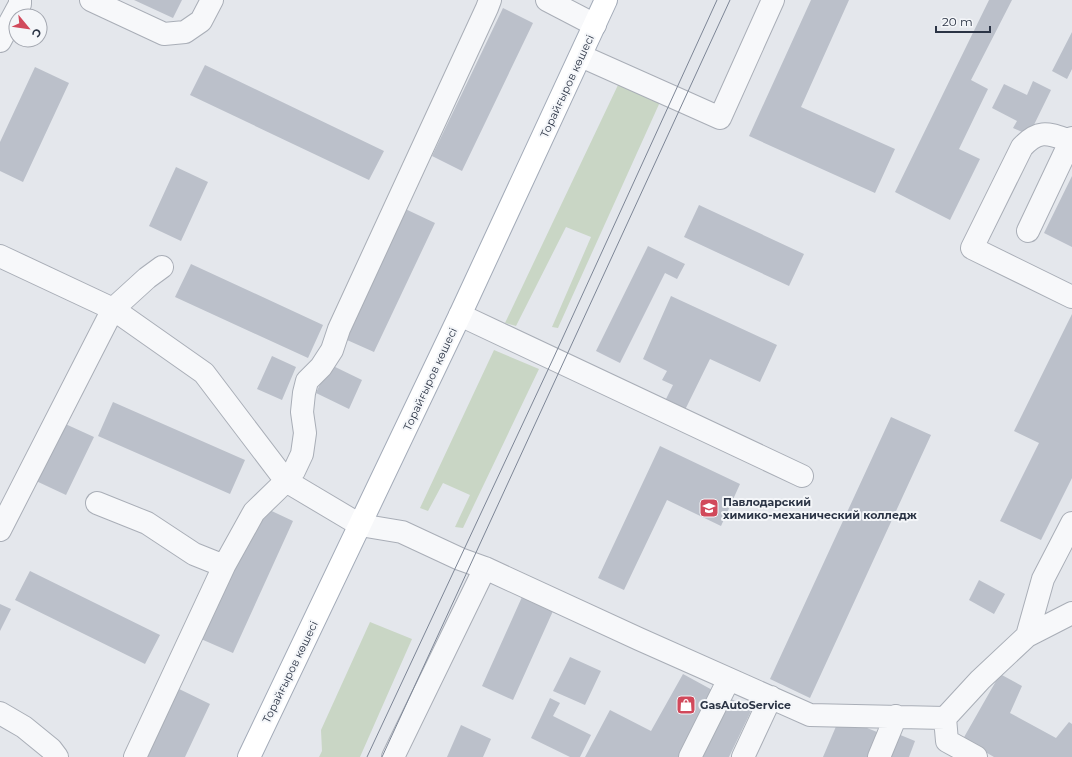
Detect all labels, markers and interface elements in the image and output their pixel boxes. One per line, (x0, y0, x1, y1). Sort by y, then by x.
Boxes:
north arrow (8, 8, 48, 48)
scale bar (936, 8, 990, 34)
text: 20 m (942, 14, 973, 29)
text: С (29, 26, 45, 40)
street label: Торайғыров көшесі (537, 32, 597, 140)
street label: Торайғыров көшесі (400, 325, 460, 433)
place label: Павлодарский химико-механический колледж (723, 495, 917, 522)
school or university icon: Павлодарский химико-механический колледж (698, 497, 720, 519)
street label: Торайғыров көшесі (259, 619, 321, 725)
shop icon: GasAutoService (675, 694, 697, 716)
place label: GasAutoService (700, 698, 791, 712)

